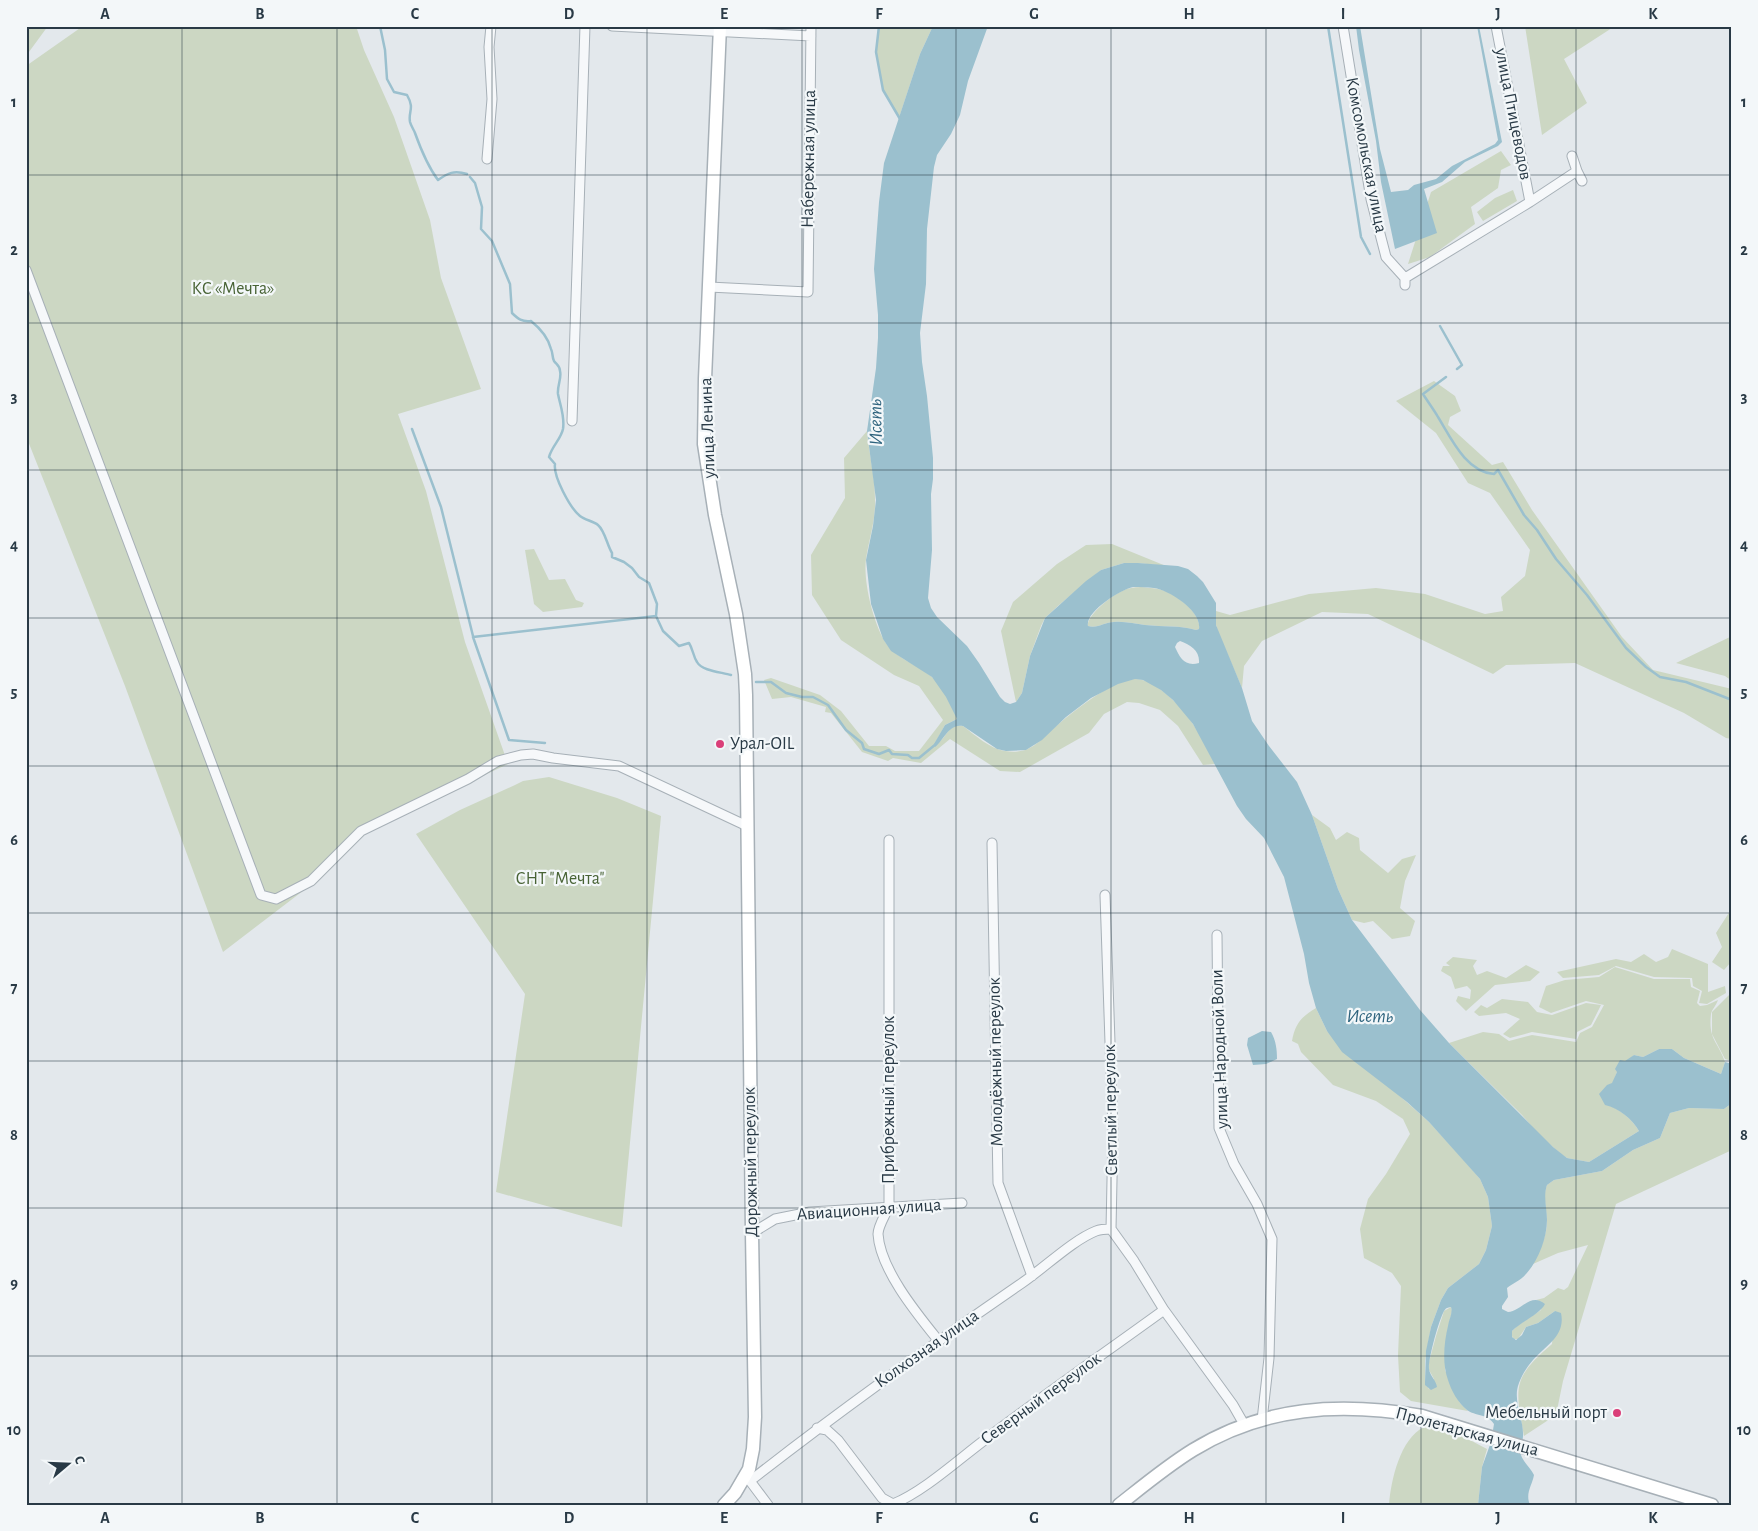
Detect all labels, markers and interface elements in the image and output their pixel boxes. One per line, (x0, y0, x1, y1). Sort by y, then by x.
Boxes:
text: A (100, 6, 110, 22)
text: B (255, 6, 265, 22)
text: C (411, 6, 420, 22)
text: D (564, 6, 575, 22)
text: E (720, 6, 728, 22)
text: F (875, 6, 883, 22)
text: G (1029, 6, 1039, 22)
text: H (1183, 6, 1195, 22)
text: I (1341, 6, 1345, 22)
text: J (1495, 6, 1501, 22)
text: K (1648, 6, 1658, 22)
street label: улица Птицеводов (1491, 45, 1535, 182)
street label: Комсомольская улица (1342, 76, 1390, 234)
street label: Набережная улица (798, 90, 819, 228)
text: 1 (11, 94, 17, 110)
text: 1 (1741, 94, 1747, 110)
text: 2 (10, 242, 18, 258)
text: 2 (1740, 242, 1748, 258)
park label: КС «Мечта» (192, 280, 274, 298)
street label: улица Ленина (697, 377, 719, 480)
text: 3 (11, 389, 18, 405)
text: 3 (1741, 389, 1748, 405)
water label: Исеть (866, 398, 886, 445)
text: 4 (10, 537, 18, 553)
text: 4 (1740, 537, 1748, 553)
text: 5 (11, 684, 18, 700)
text: 5 (1741, 684, 1748, 700)
place label: Урал-OIL (730, 735, 795, 753)
marker: Урал-OIL (714, 738, 726, 750)
text: 6 (10, 832, 18, 848)
text: 6 (1740, 832, 1748, 848)
park label: СНТ "Мечта" (515, 870, 605, 888)
street label: улица Народной Воли (1208, 969, 1232, 1130)
street label: Молодёжный переулок (986, 976, 1006, 1147)
text: 7 (11, 980, 18, 996)
text: 7 (1741, 980, 1748, 996)
water label: Исеть (1347, 1007, 1394, 1026)
street label: Прибрежный переулок (879, 1015, 898, 1184)
street label: Светлый переулок (1101, 1043, 1121, 1176)
street label: Дорожный переулок (741, 1086, 761, 1237)
text: 8 (10, 1127, 18, 1143)
text: 8 (1740, 1127, 1748, 1143)
street label: Авиационная улица (796, 1196, 942, 1224)
text: 9 (10, 1275, 18, 1291)
text: 9 (1740, 1275, 1748, 1291)
street label: Колхозная улица (872, 1307, 982, 1391)
street label: Северный переулок (977, 1349, 1105, 1449)
place label: Мебельный порт (1485, 1403, 1608, 1422)
street label: Пролетарская улица (1393, 1404, 1541, 1460)
marker: Мебельный порт (1611, 1407, 1623, 1419)
text: 10 (7, 1422, 21, 1438)
text: 10 (1737, 1422, 1751, 1438)
north arrow (42, 1438, 92, 1488)
text: С (71, 1454, 87, 1466)
text: A (100, 1510, 110, 1526)
text: B (255, 1510, 265, 1526)
text: C (411, 1510, 420, 1526)
text: D (564, 1510, 575, 1526)
text: E (720, 1510, 728, 1526)
text: F (875, 1510, 883, 1526)
text: G (1029, 1510, 1039, 1526)
text: H (1183, 1510, 1195, 1526)
text: I (1341, 1510, 1345, 1526)
text: J (1495, 1510, 1501, 1526)
text: K (1648, 1510, 1658, 1526)

